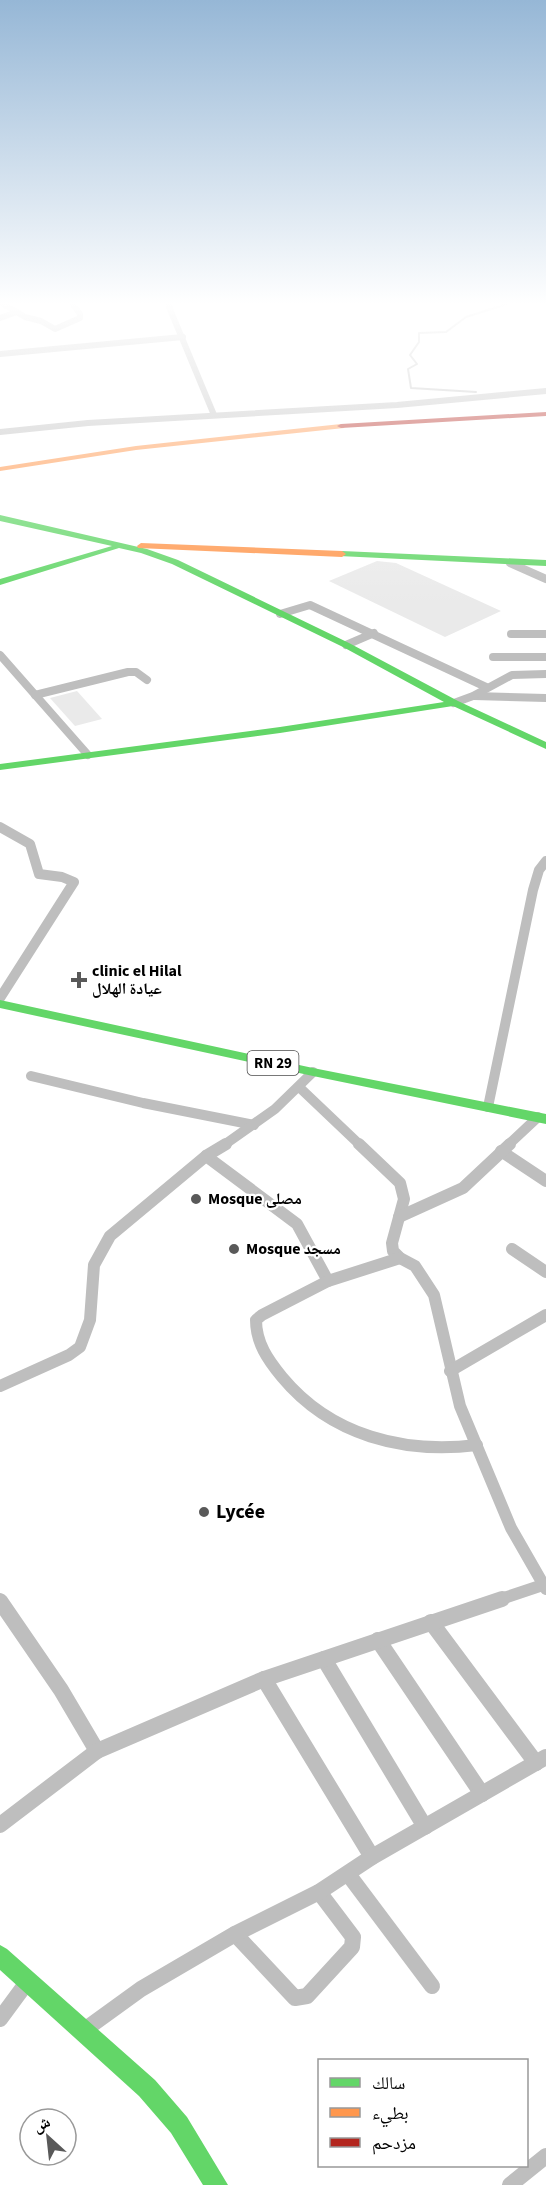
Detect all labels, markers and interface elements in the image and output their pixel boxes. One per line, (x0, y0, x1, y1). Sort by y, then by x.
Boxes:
place label: clinic el Hilal عيادة الهلال (92, 960, 182, 1000)
marker: clinic el Hilal عيادة الهلال (70, 971, 88, 989)
road number: RN 29 (248, 1051, 298, 1075)
place label: Mosque مصلى (208, 1188, 302, 1210)
marker: Mosque مصلى (189, 1192, 203, 1206)
place label: Mosque مسجد (246, 1238, 341, 1260)
marker: Mosque مسجد (227, 1242, 241, 1256)
place label: Lycée (216, 1498, 265, 1526)
marker: Lycée (197, 1505, 211, 1519)
legend (318, 2059, 528, 2167)
text: سالك (372, 2071, 405, 2096)
text: بطيء (372, 2101, 409, 2128)
north arrow (18, 2107, 78, 2167)
text: ش (29, 2111, 54, 2138)
text: مزدحم (372, 2131, 416, 2156)

